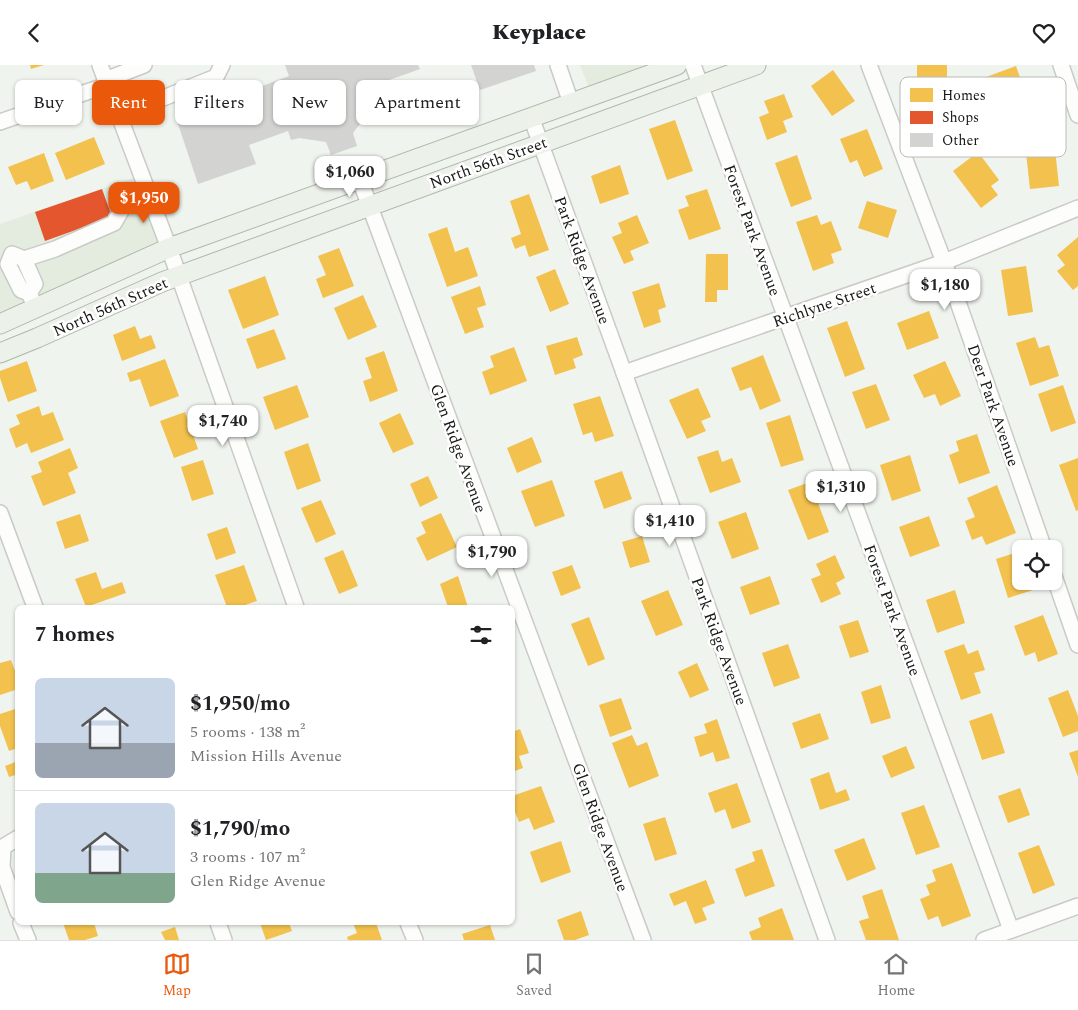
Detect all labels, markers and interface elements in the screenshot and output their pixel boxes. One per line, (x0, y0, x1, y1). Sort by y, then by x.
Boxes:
text: Keyplace (492, 16, 586, 49)
icon: back (20, 19, 48, 47)
icon: heart (1030, 19, 1058, 47)
legend (900, 77, 1066, 157)
chip: Buy (15, 80, 82, 125)
chip: Rent (92, 80, 165, 125)
chip: Filters (175, 80, 263, 125)
chip: New (273, 80, 346, 125)
chip: Apartment (356, 80, 479, 125)
text: Homes (942, 85, 986, 106)
text: Shops (942, 107, 979, 128)
street label: North 56th Street (426, 130, 551, 195)
text: Other (942, 130, 979, 151)
pin: $1,060 (309, 155, 391, 198)
text: $1,060 (325, 160, 375, 184)
street label: Forest Park Avenue (717, 161, 787, 299)
pin: $1,950 (103, 181, 185, 224)
text: $1,950 (119, 186, 169, 210)
street label: Park Ridge Avenue (548, 193, 616, 328)
pin: $1,180 (904, 269, 986, 311)
street label: North 56th Street (49, 271, 172, 343)
text: $1,180 (920, 273, 970, 297)
street label: Richlyne Street (769, 276, 880, 334)
street label: Deer Park Avenue (961, 341, 1025, 470)
street label: Glen Ridge Avenue (424, 380, 493, 516)
pin: $1,740 (182, 405, 264, 447)
text: $1,740 (198, 409, 248, 433)
pin: $1,310 (800, 471, 882, 513)
text: $1,310 (816, 475, 866, 499)
pin: $1,410 (629, 505, 711, 547)
text: $1,410 (645, 509, 695, 533)
pin: $1,790 (451, 535, 533, 578)
text: $1,790 (467, 540, 517, 564)
map controls (1012, 540, 1062, 590)
button: locate (1012, 540, 1062, 590)
street label: Forest Park Avenue (857, 541, 927, 679)
street label: Park Ridge Avenue (685, 574, 753, 709)
text: 7 homes (35, 619, 115, 651)
icon: filters (467, 621, 495, 649)
text: $1,950/mo (190, 688, 290, 720)
icon: home (75, 698, 135, 758)
text: 5 rooms · 138 m² (190, 720, 305, 744)
text: Mission Hills Avenue (190, 744, 342, 768)
street label: Glen Ridge Avenue (566, 759, 635, 895)
text: $1,790/mo (190, 813, 290, 845)
icon: home (75, 823, 135, 883)
text: 3 rooms · 107 m² (190, 845, 305, 869)
text: Glen Ridge Avenue (190, 869, 326, 893)
tab: Map (163, 950, 191, 1001)
tab: Saved (516, 950, 552, 1001)
tab: Home (878, 950, 915, 1001)

